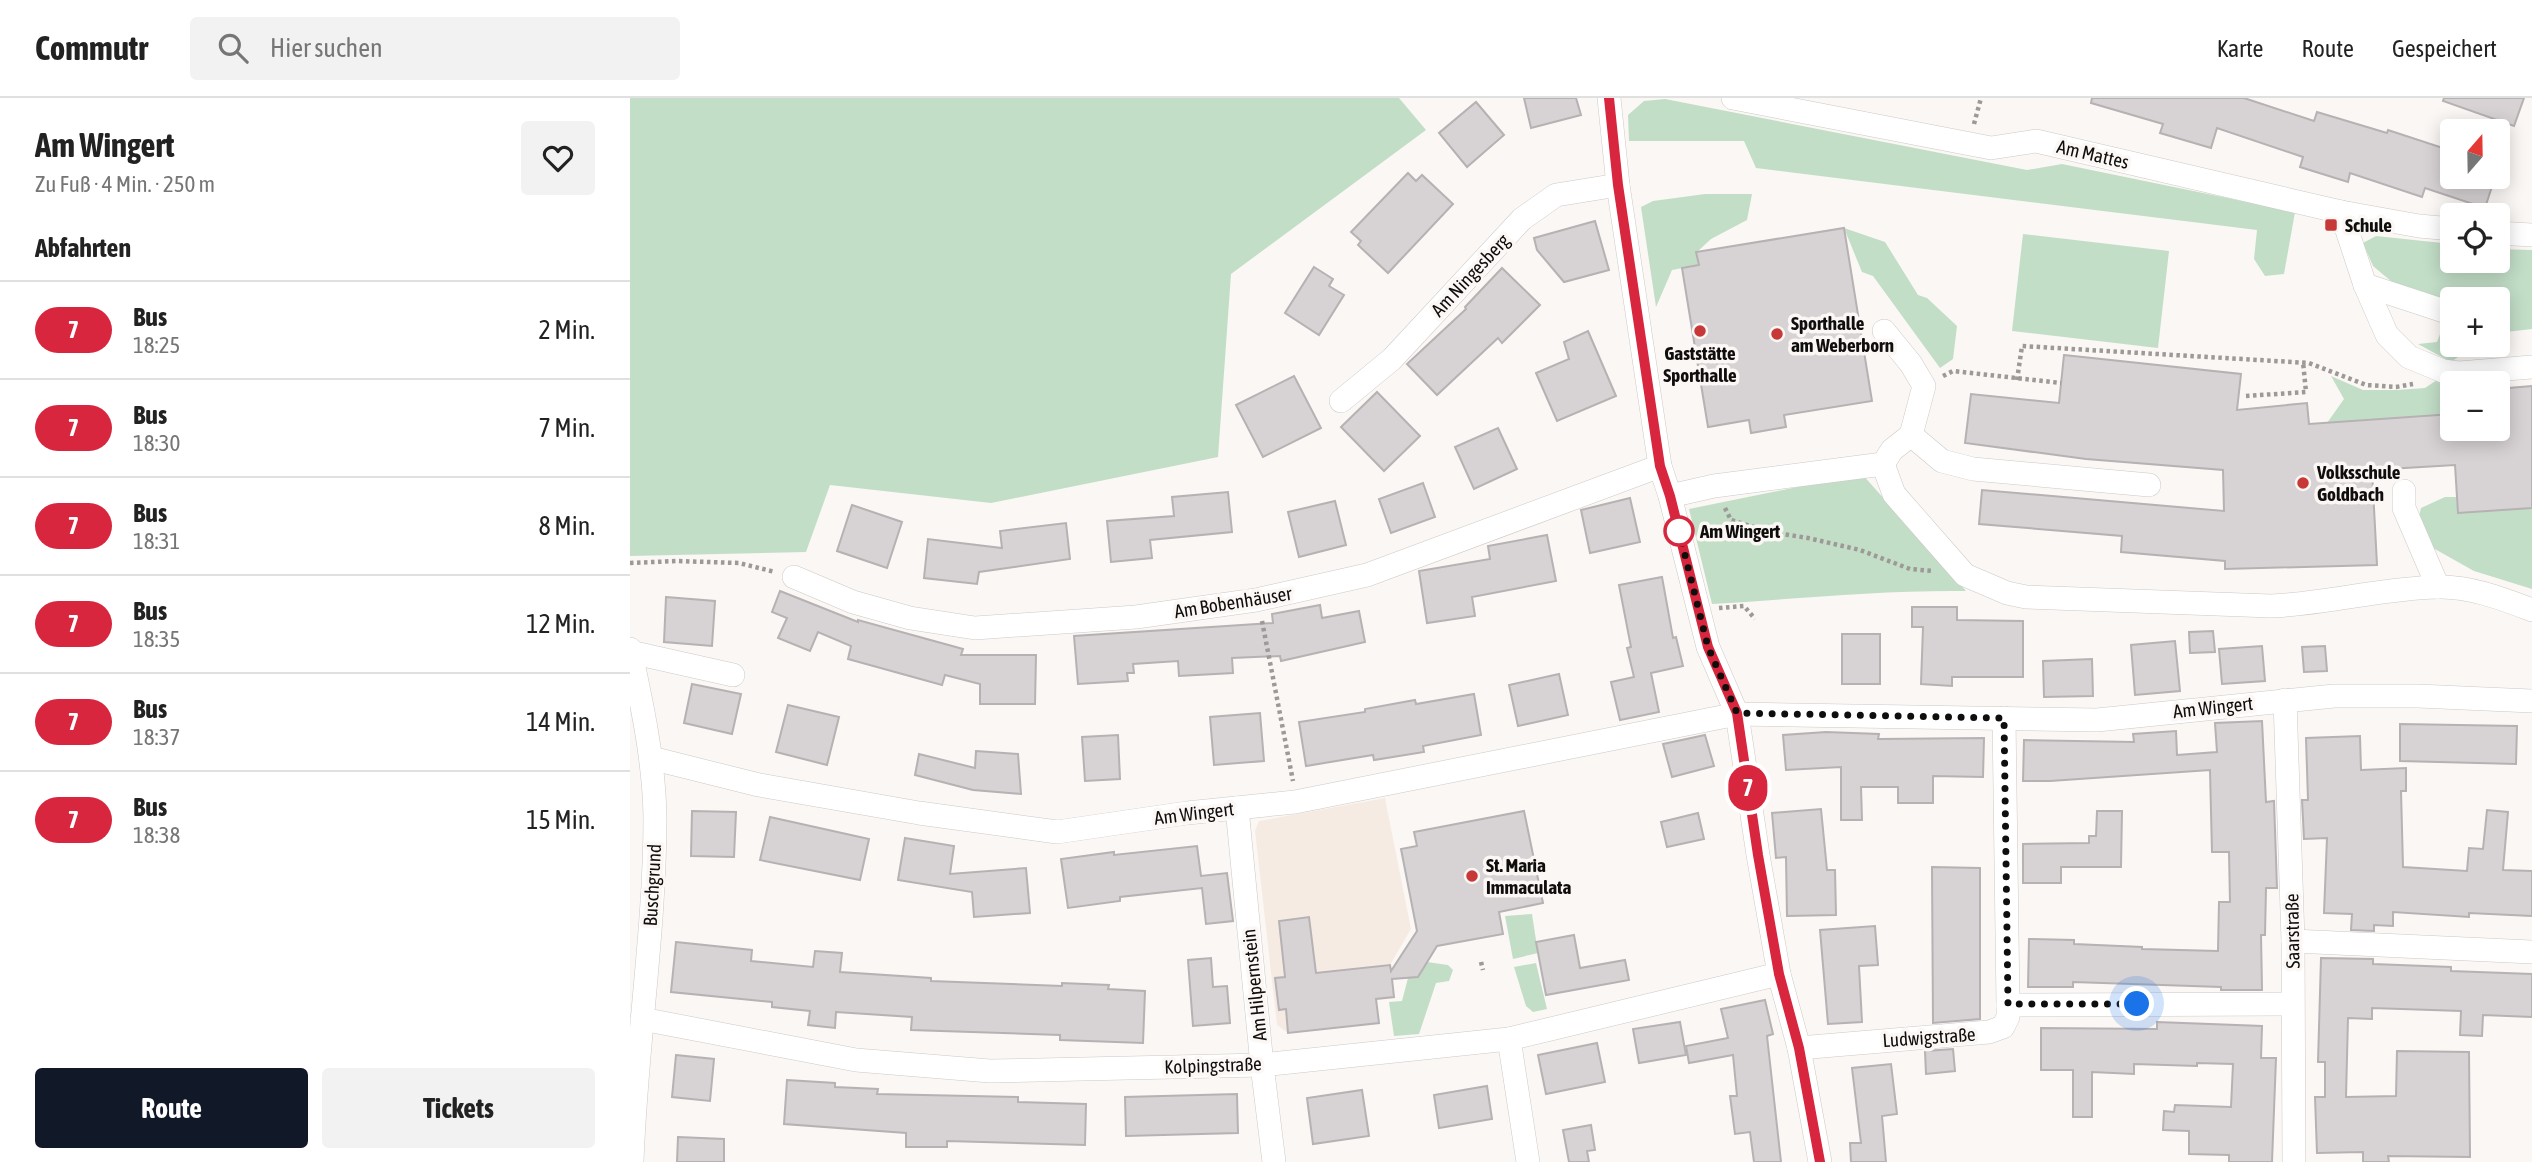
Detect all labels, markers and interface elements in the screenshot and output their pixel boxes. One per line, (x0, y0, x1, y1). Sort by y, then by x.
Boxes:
search box (190, 17, 680, 80)
text: Commutr (35, 29, 148, 67)
icon: search (214, 29, 252, 67)
text: Hier suchen (270, 33, 383, 63)
text: Karte (2217, 35, 2263, 62)
text: Route (2301, 35, 2354, 62)
text: Gespeichert (2392, 35, 2497, 62)
north arrow (2440, 119, 2510, 189)
map controls (2440, 119, 2510, 441)
button: heart (521, 121, 595, 195)
text: Am Wingert (35, 126, 174, 164)
street label: Am Mattes (2055, 135, 2131, 173)
text: Zu Fuß · 4 Min. · 250 m (35, 171, 215, 197)
button: locate (2440, 203, 2510, 273)
place label: Schule (2345, 214, 2392, 236)
marker: Schule (2323, 217, 2339, 233)
street label: Am Ningesberg (1426, 229, 1514, 321)
text: Abfahrten (35, 233, 131, 263)
button: + (2440, 287, 2510, 357)
text: Bus (133, 302, 167, 332)
place label: Sporthalle am Weberborn (1791, 312, 1894, 356)
text: 2 Min. (539, 315, 595, 345)
text: 7 (68, 316, 79, 343)
marker: Gaststätte Sporthalle (1692, 323, 1708, 339)
marker: Sporthalle am Weberborn (1769, 326, 1785, 342)
text: 18:25 (133, 332, 180, 358)
place label: Gaststätte Sporthalle (1663, 342, 1737, 386)
button: − (2440, 371, 2510, 441)
text: Bus (133, 400, 167, 430)
text: 7 Min. (539, 413, 595, 443)
text: 7 (68, 414, 79, 441)
text: 18:30 (133, 430, 180, 456)
place label: Volksschule Goldbach (2316, 461, 2401, 505)
marker: Volksschule Goldbach (2295, 475, 2311, 491)
text: Bus (133, 498, 167, 528)
text: 8 Min. (539, 511, 595, 541)
text: 7 (68, 512, 79, 539)
marker: Am Wingert (1664, 516, 1694, 546)
place label: Am Wingert (1699, 520, 1781, 542)
text: 18:31 (133, 528, 180, 554)
street label: Am Bobenhäuser (1173, 582, 1294, 622)
text: Bus (133, 596, 167, 626)
text: 12 Min. (526, 609, 595, 639)
text: 7 (68, 610, 79, 637)
text: 18:35 (133, 626, 180, 652)
street label: Am Wingert (2172, 692, 2254, 722)
text: Bus (133, 694, 167, 724)
text: 14 Min. (526, 707, 595, 737)
text: 7 (68, 708, 79, 735)
text: 18:37 (133, 724, 180, 750)
line badge: 7 (1725, 765, 1771, 811)
text: 7 (1742, 774, 1754, 801)
text: Bus (133, 792, 167, 822)
street label: Am Wingert (1153, 797, 1235, 829)
text: 15 Min. (526, 805, 595, 835)
text: 7 (68, 806, 79, 833)
text: 18:38 (133, 822, 180, 848)
street label: Buschgrund (639, 843, 665, 927)
place label: St. Maria Immaculata (1486, 854, 1572, 898)
marker: St. Maria Immaculata (1464, 868, 1480, 884)
street label: Saarstraße (2280, 893, 2304, 969)
street label: Am Hilpernstein (1237, 928, 1271, 1042)
your location (2119, 986, 2154, 1021)
street label: Ludwigstraße (1882, 1023, 1976, 1051)
street label: Kolpingstraße (1164, 1052, 1262, 1078)
button: Route (35, 1068, 308, 1148)
button: Tickets (322, 1068, 595, 1148)

